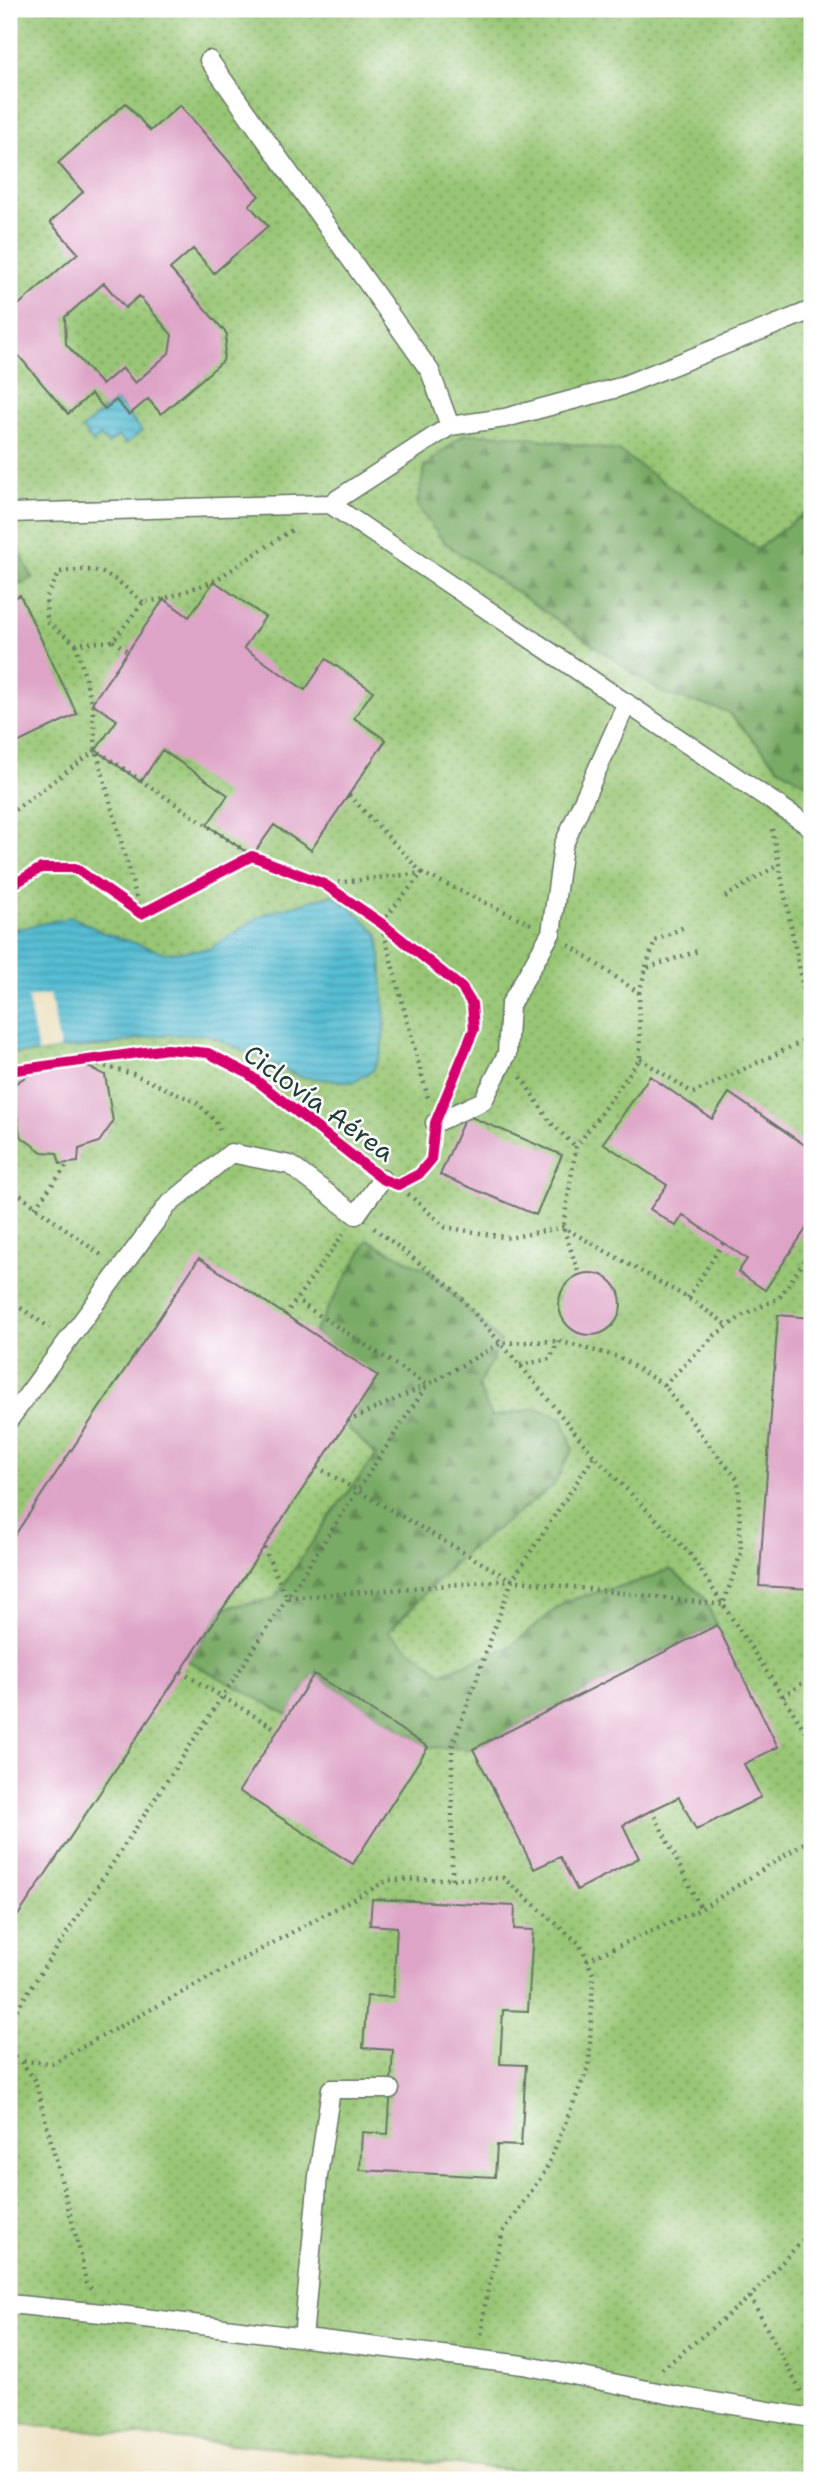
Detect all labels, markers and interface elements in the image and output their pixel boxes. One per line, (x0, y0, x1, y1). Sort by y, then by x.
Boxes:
street label: Ciclovía Aérea (237, 1036, 402, 1169)

